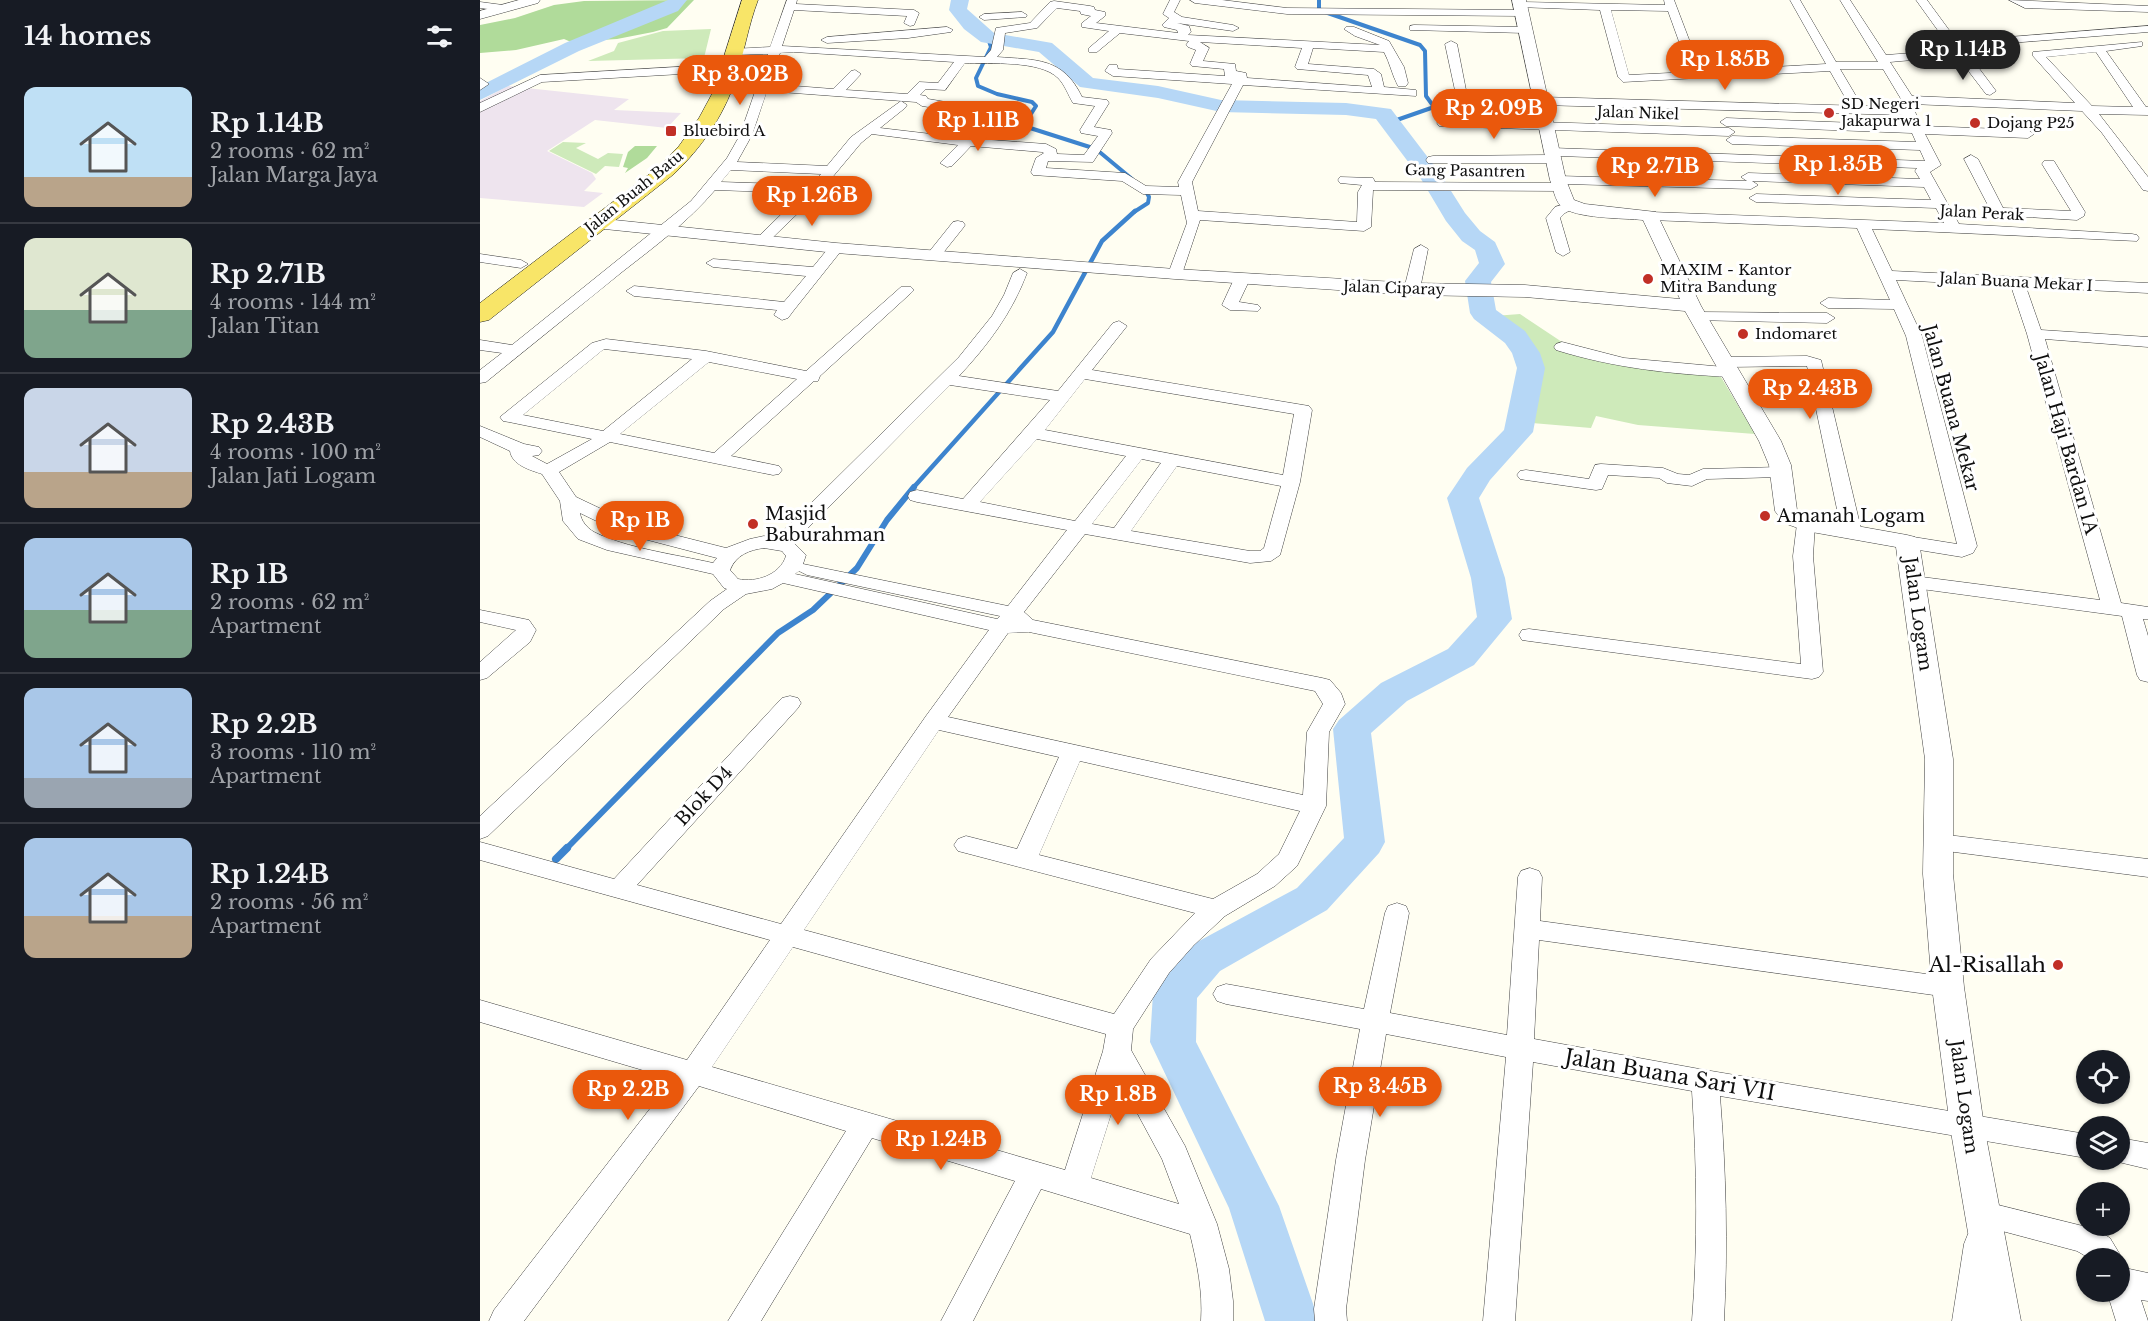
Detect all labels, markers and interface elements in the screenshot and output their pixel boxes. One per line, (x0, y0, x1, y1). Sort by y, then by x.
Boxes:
text: 14 homes (24, 20, 151, 52)
icon: filters (423, 20, 456, 53)
pin: Rp 1.14B (1901, 30, 2025, 81)
text: Rp 1.14B (1919, 37, 2007, 61)
pin: Rp 1.85B (1663, 40, 1787, 91)
text: Rp 1.85B (1680, 47, 1770, 71)
pin: Rp 3.02B (678, 55, 802, 106)
text: Rp 3.02B (691, 62, 789, 86)
pin: Rp 2.09B (1432, 89, 1556, 140)
place label: SD Negeri Jakapurwa 1 (1839, 94, 1931, 130)
text: Rp 2.09B (1445, 96, 1543, 120)
pin: Rp 1.11B (916, 101, 1040, 152)
street label: Jalan Nikel (1595, 102, 1680, 123)
marker: SD Negeri Jakapurwa 1 (1822, 106, 1836, 120)
text: Rp 1.14B (210, 107, 324, 139)
text: Rp 1.11B (937, 108, 1019, 132)
icon: home (72, 111, 144, 183)
place label: Dojang P25 (1987, 113, 2074, 132)
marker: Dojang P25 (1968, 116, 1982, 130)
place label: Bluebird A (683, 121, 766, 140)
marker: Bluebird A (664, 124, 678, 138)
text: 2 rooms · 62 m² (210, 139, 369, 163)
pin: Rp 1.35B (1776, 145, 1900, 196)
street label: Jalan Buah Batu (579, 146, 687, 238)
pin: Rp 2.71B (1593, 147, 1717, 198)
text: Rp 1.35B (1793, 152, 1883, 176)
text: Rp 2.71B (1611, 154, 1699, 178)
street label: Gang Pasantren (1405, 160, 1525, 181)
text: Jalan Marga Jaya (210, 163, 378, 187)
pin: Rp 1.26B (750, 176, 874, 227)
text: Rp 1.26B (766, 183, 858, 207)
street label: Jalan Perak (1937, 201, 2026, 224)
text: Rp 2.71B (210, 258, 326, 290)
place label: MAXIM - Kantor Mitra Bandung (1660, 260, 1792, 296)
icon: home (72, 262, 144, 334)
street label: Jalan Buana Mekar I (1937, 268, 2093, 295)
marker: MAXIM - Kantor Mitra Bandung (1641, 272, 1655, 286)
street label: Jalan Ciparay (1341, 276, 1446, 299)
text: 4 rooms · 144 m² (210, 290, 376, 314)
text: Jalan Titan (210, 314, 319, 338)
street label: Jalan Buana Mekar (1918, 320, 1984, 494)
place label: Indomaret (1755, 324, 1837, 343)
marker: Indomaret (1736, 327, 1750, 341)
street label: Jalan Haji Bardan 1A (2029, 349, 2103, 538)
pin: Rp 2.43B (1748, 369, 1872, 420)
text: Rp 2.43B (1762, 376, 1858, 400)
text: Rp 2.43B (210, 408, 334, 440)
icon: home (72, 412, 144, 484)
text: 4 rooms · 100 m² (210, 440, 381, 464)
text: Jalan Jati Logam (210, 464, 376, 488)
pin: Rp 1B (598, 501, 682, 552)
place label: Masjid Baburahman (765, 503, 885, 546)
place label: Amanah Logam (1776, 505, 1925, 527)
text: Rp 1B (610, 508, 670, 532)
marker: Amanah Logam (1758, 509, 1772, 523)
marker: Masjid Baburahman (746, 517, 760, 531)
street label: Jalan Logam (1899, 554, 1937, 672)
text: Rp 1B (210, 558, 288, 590)
icon: home (72, 562, 144, 634)
text: 2 rooms · 62 m² (210, 590, 369, 614)
text: Apartment (210, 614, 321, 638)
text: Rp 2.2B (210, 708, 318, 740)
icon: home (72, 712, 144, 784)
text: 3 rooms · 110 m² (210, 740, 376, 764)
street label: Blok D4 (671, 761, 737, 831)
text: Apartment (210, 764, 321, 788)
text: Rp 1.24B (210, 858, 329, 890)
icon: home (72, 862, 144, 934)
text: 2 rooms · 56 m² (210, 890, 368, 914)
text: Apartment (210, 914, 321, 938)
place label: Al-Risallah (1928, 952, 2046, 978)
marker: Al-Risallah (2051, 958, 2065, 972)
street label: Jalan Logam (1945, 1037, 1983, 1155)
street label: Jalan Buana Sari VII (1560, 1043, 1777, 1106)
map controls (2076, 1050, 2130, 1302)
button: locate (2076, 1050, 2130, 1104)
pin: Rp 3.45B (1318, 1067, 1442, 1118)
pin: Rp 2.2B (573, 1070, 683, 1121)
text: Rp 3.45B (1333, 1074, 1427, 1098)
pin: Rp 1.8B (1063, 1075, 1173, 1126)
text: Rp 2.2B (587, 1077, 669, 1101)
text: Rp 1.8B (1079, 1082, 1157, 1106)
button: layers (2076, 1116, 2130, 1170)
pin: Rp 1.24B (879, 1120, 1003, 1171)
text: Rp 1.24B (895, 1127, 987, 1151)
button: + (2076, 1182, 2130, 1236)
button: − (2076, 1248, 2130, 1302)

